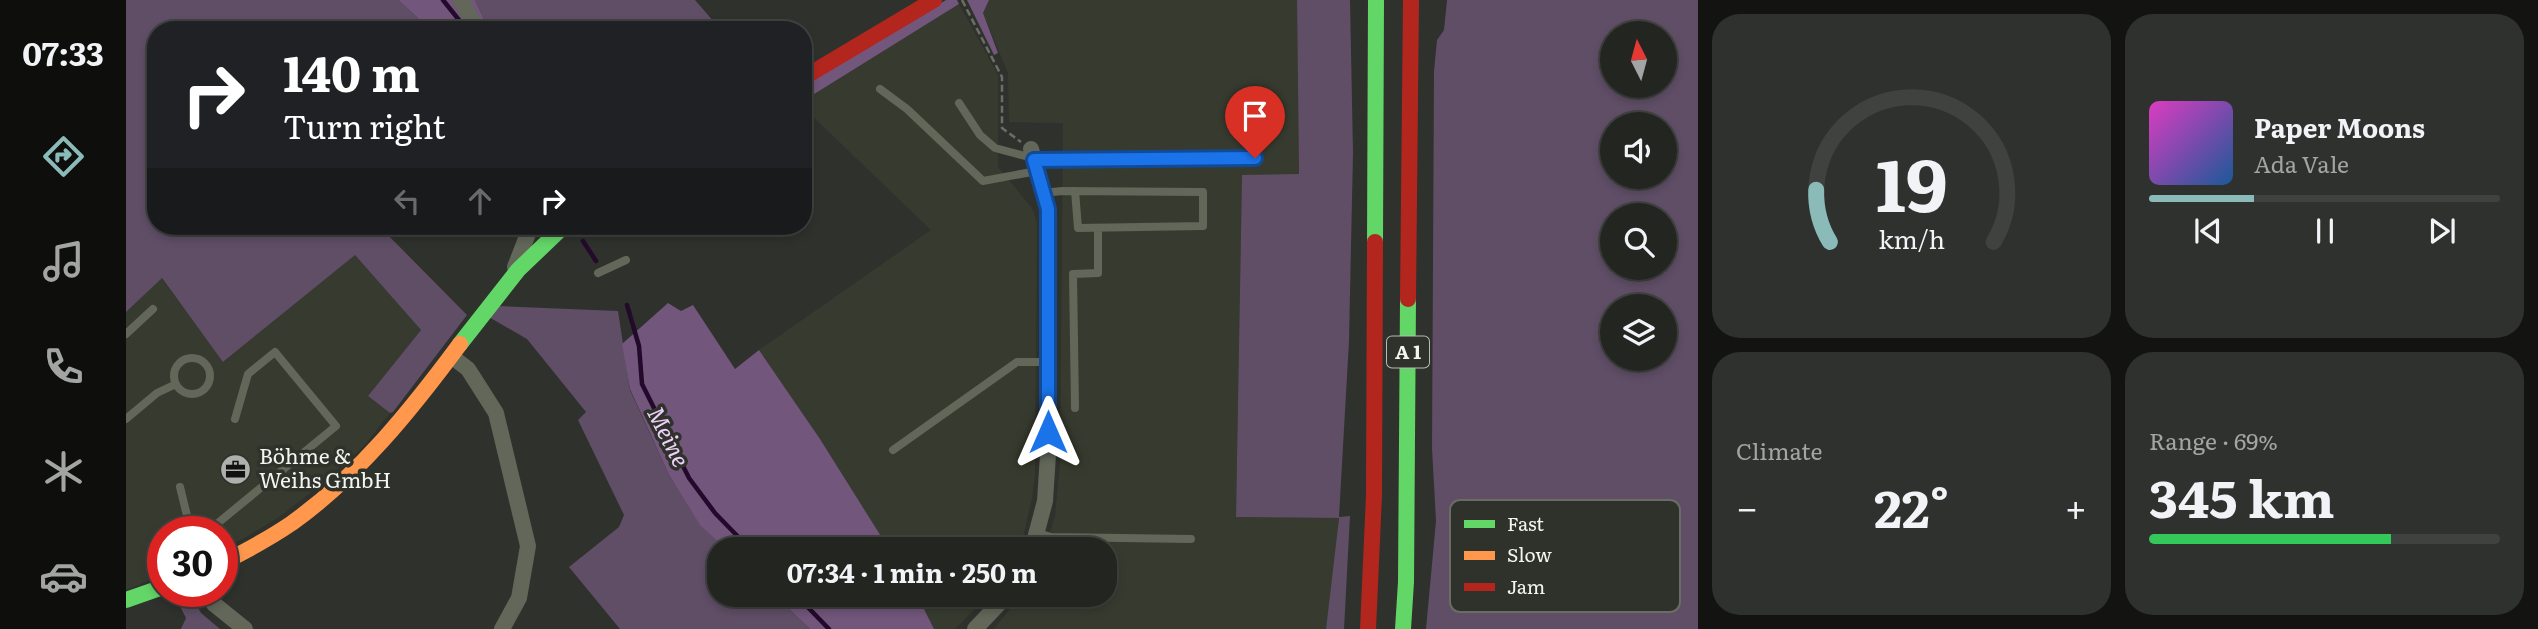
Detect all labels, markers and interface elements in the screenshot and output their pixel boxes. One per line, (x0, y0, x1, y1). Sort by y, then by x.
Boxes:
north arrow (1600, 21, 1676, 98)
map controls (1600, 21, 1677, 371)
text: 07:33 (22, 28, 104, 76)
text: 140 m (283, 34, 420, 107)
icon: right (168, 49, 259, 140)
pin (1225, 86, 1285, 158)
icon: arrive (1236, 97, 1274, 135)
text: Turn right (283, 101, 445, 149)
text: Paper Moons (2254, 107, 2425, 146)
button: sound (1600, 112, 1677, 189)
text: 19 (1875, 126, 1948, 234)
icon: directions (39, 132, 88, 181)
text: Ada Vale (2254, 146, 2349, 180)
icon: left (388, 182, 426, 220)
icon: ahead (461, 182, 499, 220)
icon: right (534, 182, 572, 220)
button: search (1600, 203, 1677, 280)
icon: previous (2189, 212, 2227, 250)
icon: pause (2306, 212, 2344, 250)
icon: next (2423, 212, 2461, 250)
text: km/h (1878, 220, 1945, 257)
icon: music (39, 237, 88, 286)
button: layers (1600, 294, 1677, 371)
road number: A 1 (1387, 336, 1429, 368)
icon: phone (39, 342, 88, 391)
position arrow (1011, 395, 1085, 469)
water label: Meine (640, 400, 699, 472)
text: Range · 69% (2149, 423, 2278, 457)
text: Climate (1736, 433, 1822, 467)
place label: Böhme & Weihs GmbH (259, 439, 391, 494)
icon: climate (39, 447, 88, 496)
office icon: Böhme & Weihs GmbH (219, 452, 253, 486)
text: 345 km (2149, 457, 2335, 534)
text: 22° (1874, 467, 1949, 544)
text: − (1736, 477, 1758, 534)
text: + (2065, 477, 2087, 534)
legend (1450, 500, 1680, 612)
text: Fast (1507, 509, 1544, 537)
speed limit sign: 30 (147, 516, 238, 607)
text: Slow (1507, 540, 1552, 568)
icon: car (39, 552, 88, 601)
text: 07:34 · 1 min · 250 m (787, 552, 1037, 591)
text: Jam (1507, 572, 1545, 600)

